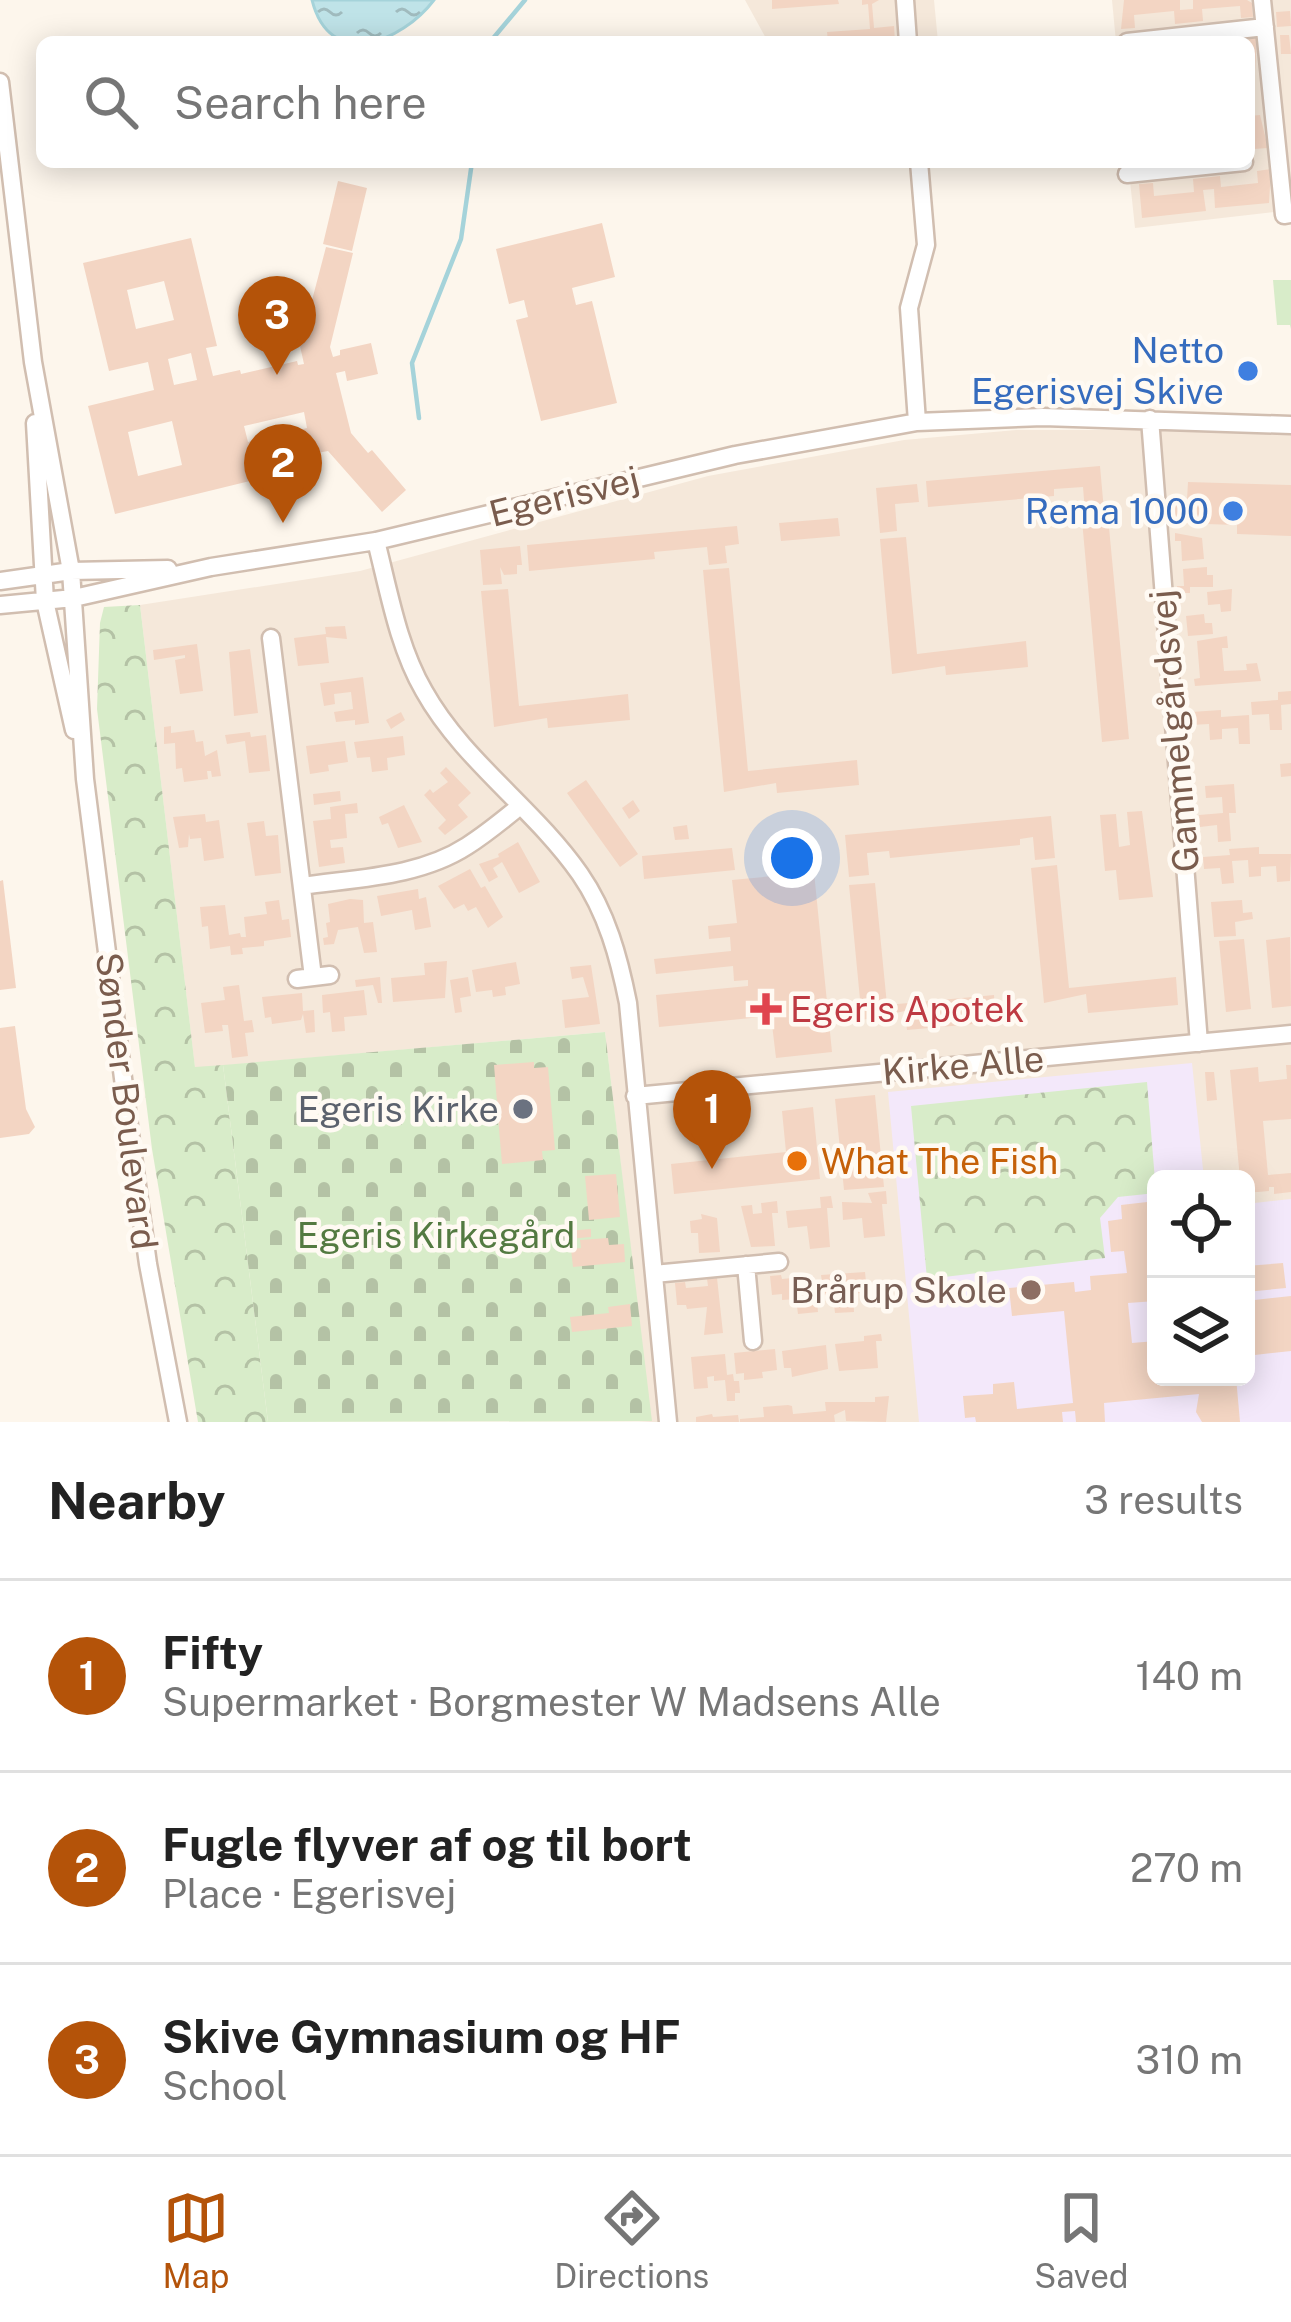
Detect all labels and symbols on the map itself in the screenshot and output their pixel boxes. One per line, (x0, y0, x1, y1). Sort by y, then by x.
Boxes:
pin: 3 (238, 276, 316, 375)
place label: Netto Egerisvej Skive (971, 329, 1224, 412)
marker: Netto Egerisvej Skive (1235, 358, 1261, 384)
pin: 2 (244, 424, 322, 523)
street label: Egerisvej (485, 457, 643, 535)
place label: Rema 1000 (1025, 490, 1209, 532)
marker: Rema 1000 (1220, 498, 1246, 524)
street label: Gammelgårdsvej (1141, 588, 1207, 874)
your location (762, 828, 822, 888)
street label: Sønder Boulevard (88, 950, 166, 1252)
place label: Egeris Apotek (790, 988, 1025, 1030)
marker: Egeris Apotek (753, 996, 779, 1022)
street label: Kirke Alle (880, 1037, 1046, 1093)
pin: 1 (673, 1070, 751, 1169)
place label: Egeris Kirke (298, 1088, 499, 1130)
marker: Egeris Kirke (510, 1096, 536, 1122)
place label: What The Fish (821, 1140, 1058, 1182)
marker: What The Fish (784, 1148, 810, 1174)
park label: Egeris Kirkegård (297, 1214, 575, 1256)
place label: Brårup Skole (790, 1269, 1007, 1311)
marker: Brårup Skole (1018, 1277, 1044, 1303)

